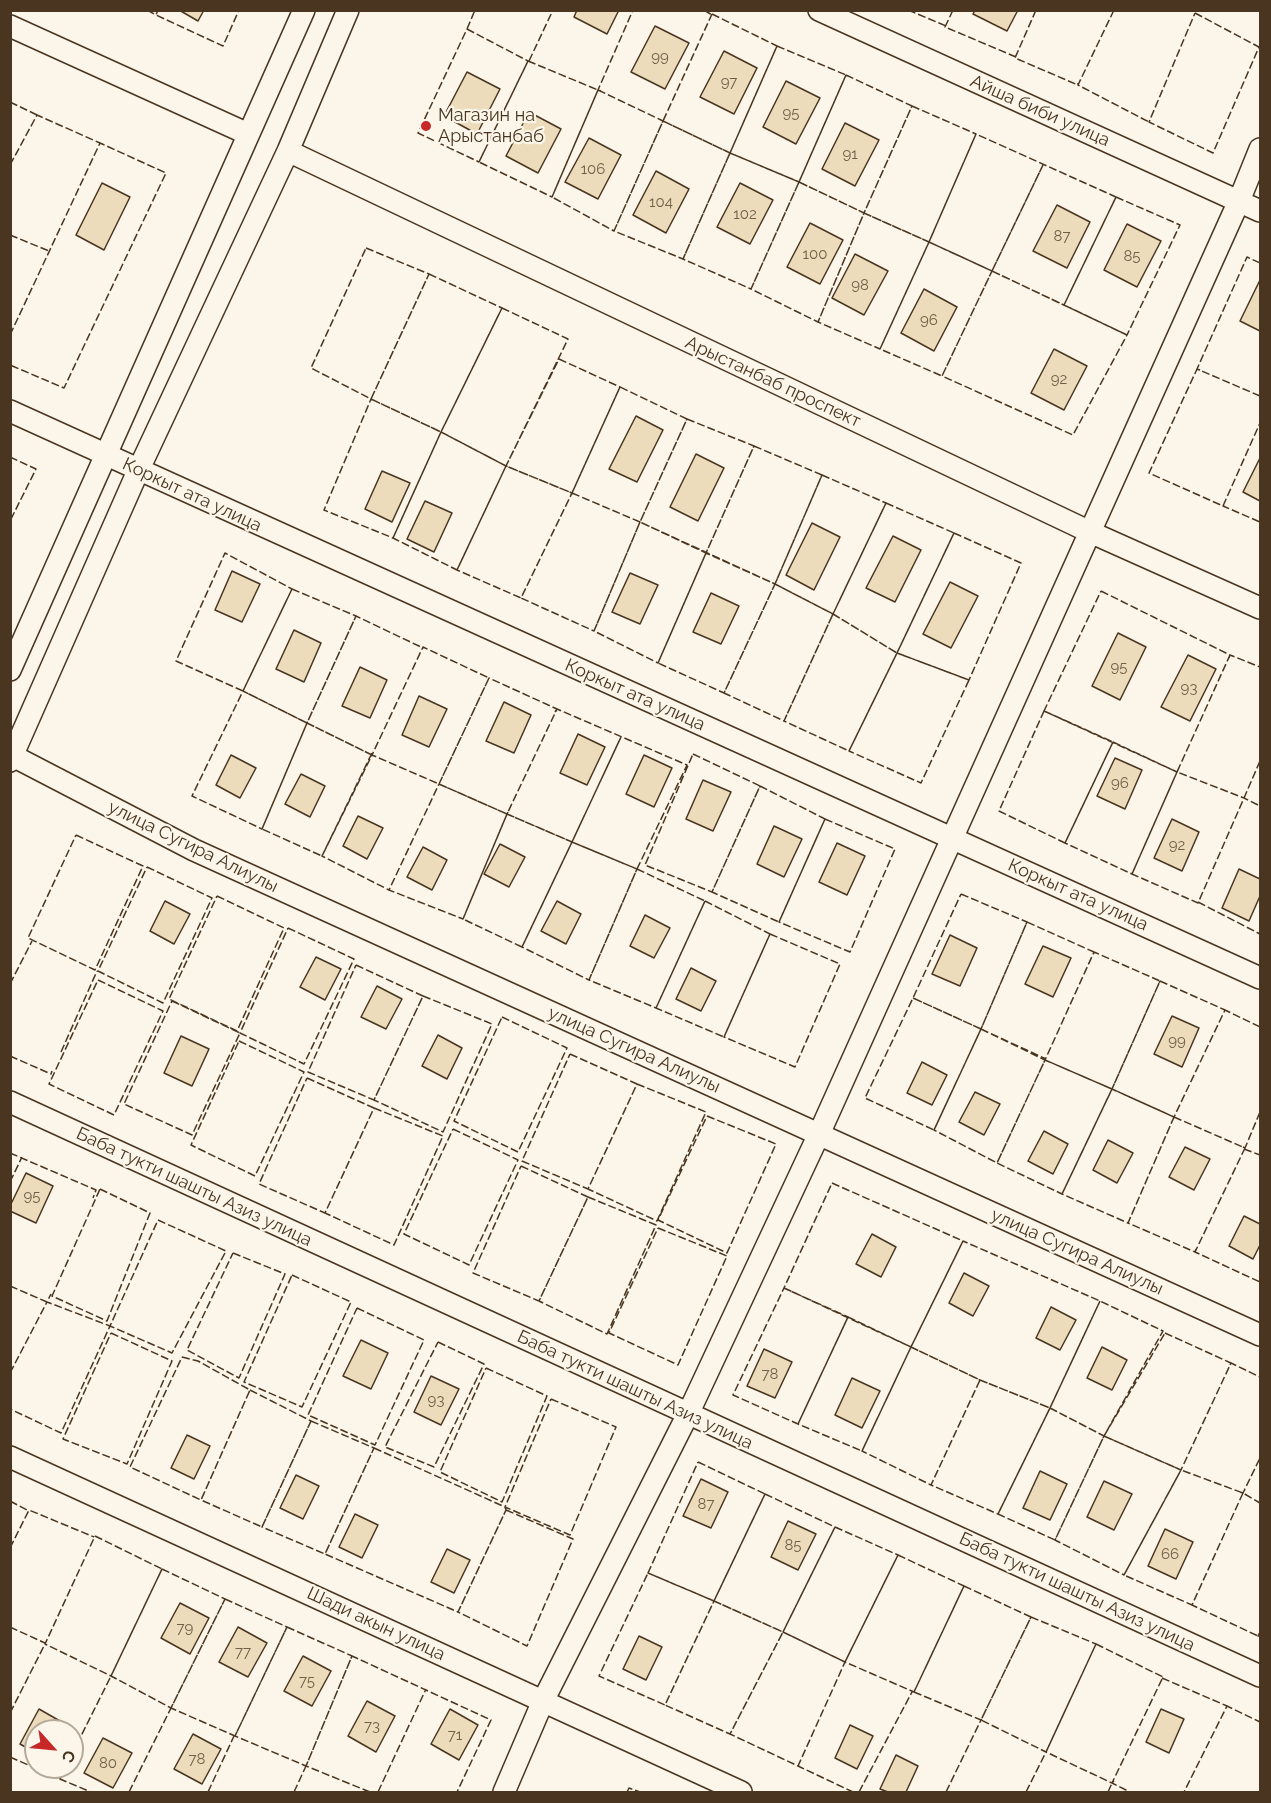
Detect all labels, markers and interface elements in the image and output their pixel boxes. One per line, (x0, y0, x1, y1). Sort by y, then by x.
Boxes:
house number: 99 (651, 48, 669, 66)
street label: Айша биби улица (967, 71, 1113, 151)
house number: 97 (721, 73, 737, 91)
house number: 95 (783, 104, 799, 122)
place label: Магазин на Арыстанбаб (438, 105, 544, 148)
marker: Магазин на Арыстанбаб (419, 119, 433, 133)
house number: 91 (842, 145, 858, 163)
house number: 106 (581, 160, 605, 178)
house number: 104 (649, 193, 673, 211)
house number: 102 (733, 205, 757, 223)
house number: 87 (1054, 227, 1070, 245)
house number: 100 (803, 245, 827, 263)
house number: 85 (1123, 247, 1141, 265)
house number: 98 (851, 276, 869, 294)
house number: 96 (920, 311, 938, 329)
street label: Арыстанбаб проспект (682, 332, 864, 432)
house number: 92 (1051, 370, 1067, 388)
street label: Коркыт ата улица (119, 453, 265, 537)
street label: Коркыт ата улица (562, 654, 708, 736)
house number: 95 (1111, 658, 1127, 676)
house number: 93 (1181, 679, 1197, 697)
house number: 96 (1111, 774, 1129, 792)
street label: улица Сугира Алиулы (104, 796, 282, 898)
house number: 92 (1169, 836, 1185, 854)
street label: Коркыт ата улица (1005, 854, 1151, 936)
street label: улица Сугира Алиулы (544, 1002, 724, 1098)
house number: 99 (1168, 1032, 1186, 1050)
street label: Баба тукти шашты Азиз улица (73, 1123, 315, 1251)
house number: 95 (24, 1187, 40, 1205)
street label: улица Сугира Алиулы (987, 1204, 1167, 1300)
street label: Баба тукти шашты Азиз улица (514, 1326, 756, 1454)
house number: 78 (762, 1365, 778, 1383)
house number: 93 (428, 1391, 444, 1409)
house number: 87 (698, 1495, 714, 1513)
street label: Баба тукти шашты Азиз улица (956, 1528, 1198, 1656)
house number: 85 (784, 1536, 802, 1554)
house number: 66 (1161, 1545, 1179, 1563)
street label: Шади акын улица (303, 1583, 449, 1665)
house number: 79 (177, 1619, 193, 1637)
house number: 77 (235, 1643, 251, 1661)
house number: 75 (299, 1672, 315, 1690)
house number: 73 (364, 1717, 380, 1735)
north arrow (24, 1719, 84, 1779)
house number: 71 (448, 1726, 462, 1744)
text: С (58, 1747, 80, 1766)
house number: 78 (189, 1750, 205, 1768)
house number: 80 (99, 1754, 117, 1772)

